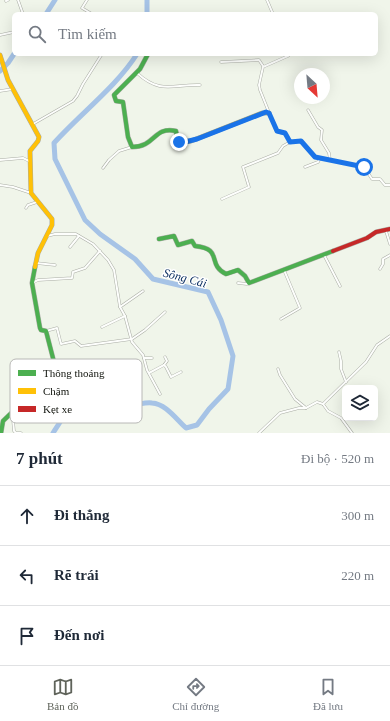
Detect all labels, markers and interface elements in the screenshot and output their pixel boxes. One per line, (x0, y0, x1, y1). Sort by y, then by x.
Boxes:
search box (12, 12, 378, 56)
icon: search (26, 23, 48, 45)
text: Tìm kiếm (58, 26, 117, 42)
north arrow (294, 68, 330, 104)
route end (170, 133, 188, 151)
route start (355, 158, 373, 176)
water label: Sông Cái (162, 266, 208, 290)
legend (10, 359, 142, 423)
text: Thông thoáng (43, 367, 105, 379)
text: Chậm (43, 385, 70, 397)
map controls (342, 385, 378, 421)
button: layers (342, 385, 378, 421)
text: Kẹt xe (43, 403, 72, 415)
text: 7 phút (16, 449, 63, 468)
text: Đi bộ · 520 m (301, 451, 374, 466)
icon: ahead (16, 505, 38, 527)
text: Đi thẳng (54, 507, 109, 523)
text: 300 m (341, 508, 374, 523)
icon: left (16, 565, 38, 587)
text: Rẽ trái (54, 567, 99, 583)
text: 220 m (341, 568, 374, 583)
icon: arrive (16, 625, 38, 647)
text: Đến nơi (54, 627, 104, 643)
tab: Bản đồ (47, 676, 78, 712)
tab: Chỉ đường (172, 676, 219, 712)
tab: Đã lưu (313, 676, 343, 712)

